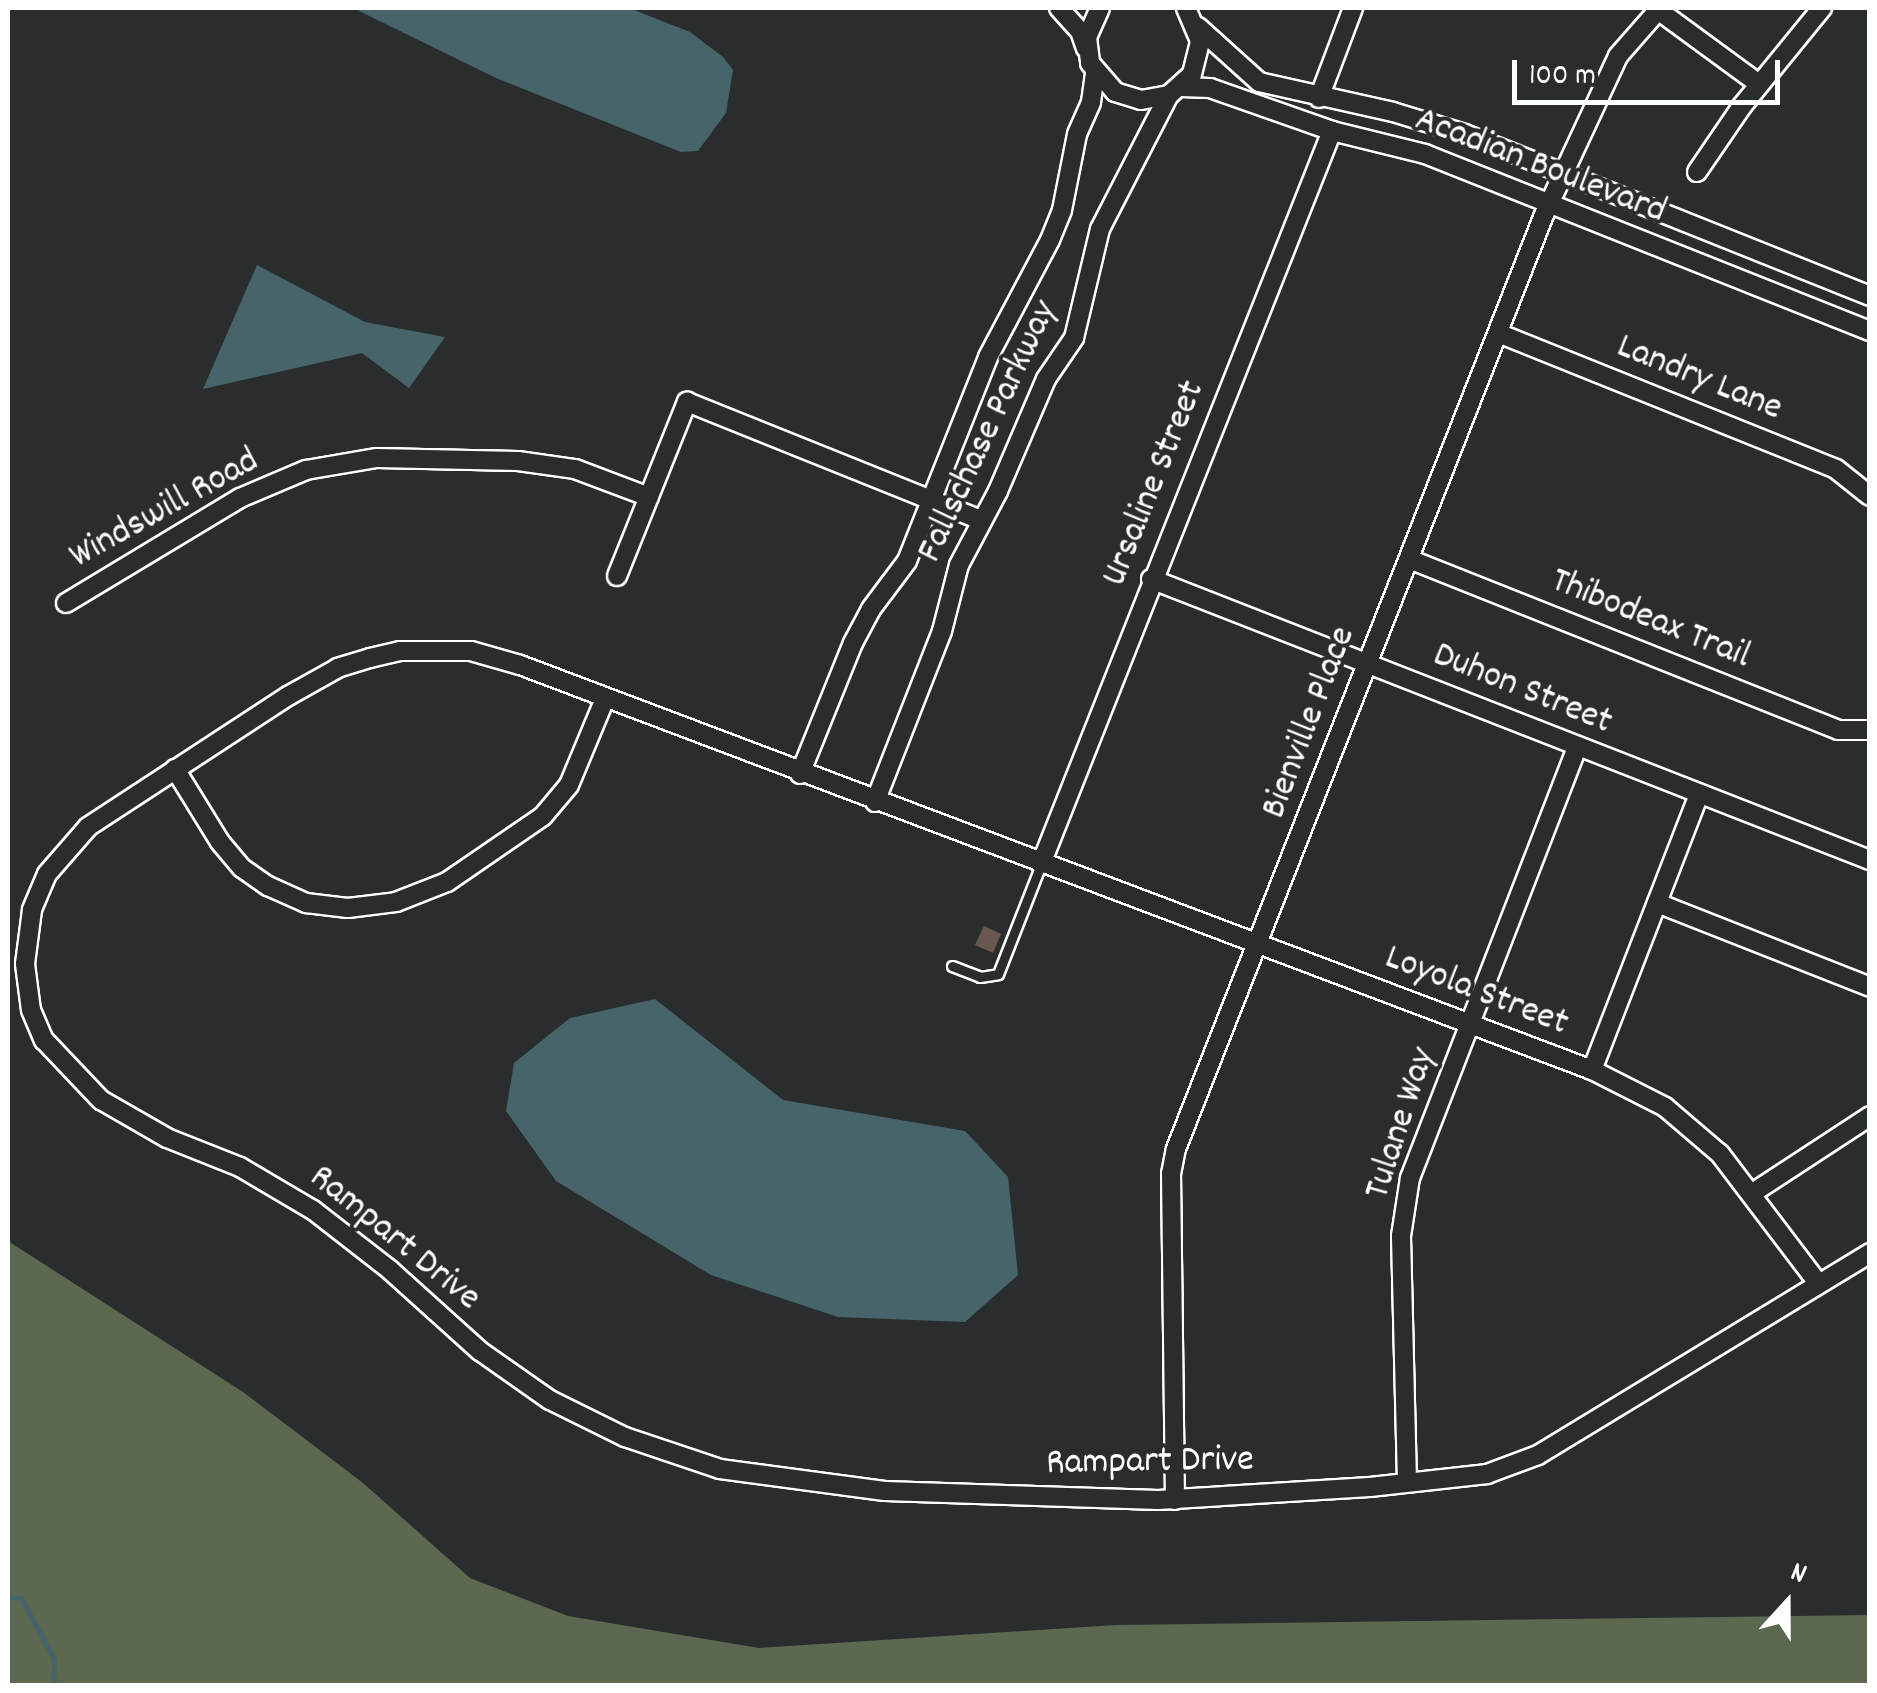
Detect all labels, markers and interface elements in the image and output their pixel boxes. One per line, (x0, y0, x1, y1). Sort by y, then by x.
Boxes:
scale bar (1517, 40, 1784, 102)
text: 100 m (1529, 56, 1596, 99)
street label: Acadian Boulevard (1408, 98, 1672, 236)
street label: Fallschase Parkway (908, 294, 1070, 570)
street label: Landry Lane (1610, 325, 1788, 433)
street label: Ursaline Street (1093, 375, 1217, 593)
street label: Windswill Road (62, 439, 268, 581)
street label: Thibodeax Trail (1544, 559, 1756, 681)
street label: Bienville Place (1253, 621, 1367, 825)
street label: Duhon Street (1426, 633, 1618, 747)
street label: Loyola Street (1378, 936, 1574, 1048)
street label: Tulane Way (1356, 1043, 1448, 1205)
street label: Rampart Drive (299, 1156, 489, 1322)
street label: Rampart Drive (1046, 1438, 1254, 1488)
north arrow (1737, 1553, 1837, 1653)
text: N (1784, 1554, 1811, 1596)

